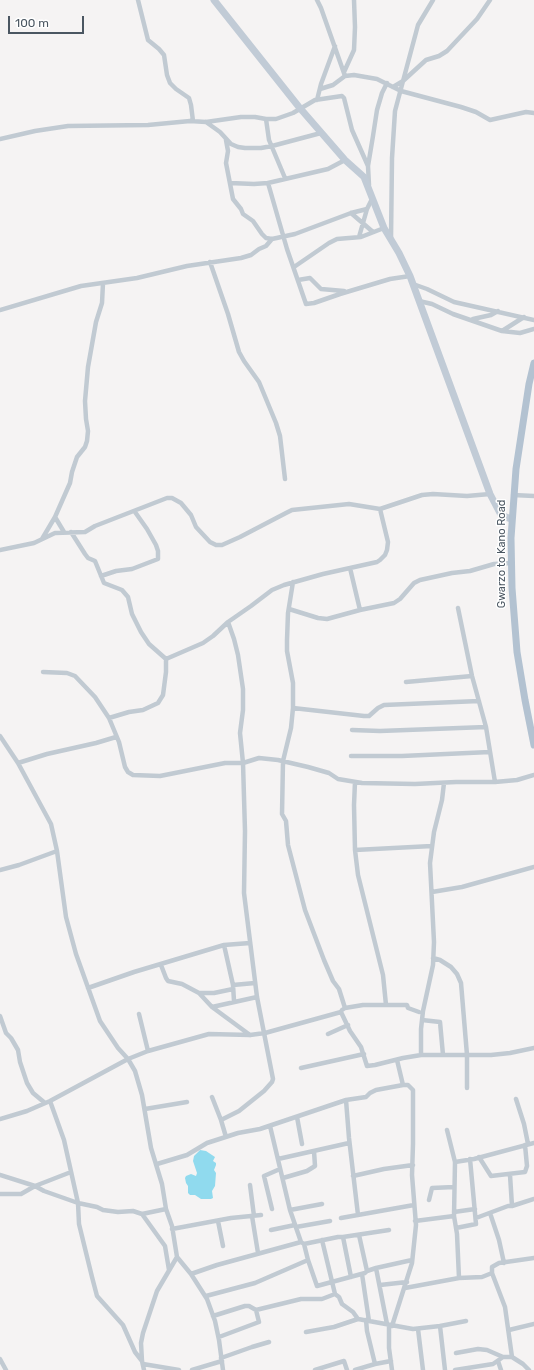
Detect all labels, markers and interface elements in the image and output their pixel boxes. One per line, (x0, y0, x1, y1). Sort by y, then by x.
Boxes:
scale bar (10, 8, 86, 34)
text: 100 m (15, 16, 49, 30)
street label: Gwarzo to Kano Road (495, 500, 509, 608)

